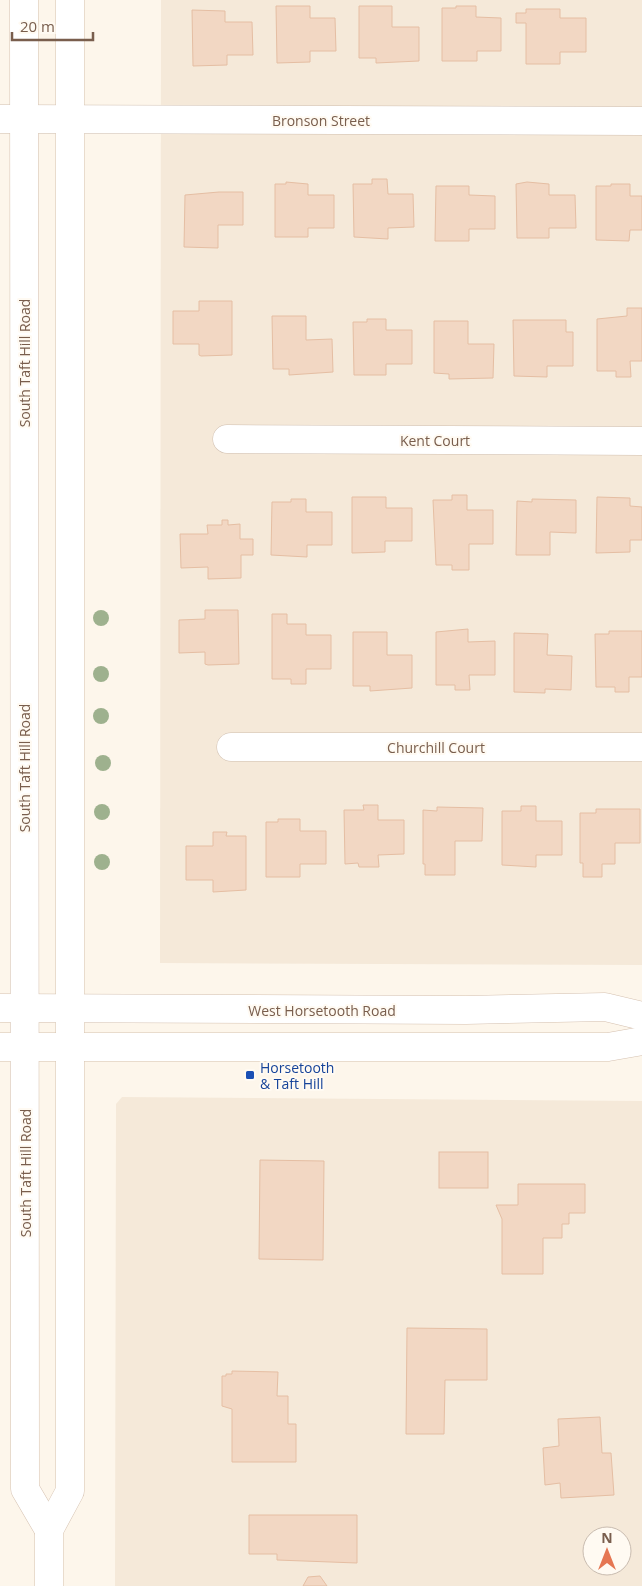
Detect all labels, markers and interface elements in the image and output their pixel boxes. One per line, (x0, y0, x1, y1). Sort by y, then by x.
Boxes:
scale bar (12, 10, 94, 42)
text: 20 m (20, 16, 55, 36)
street label: Bronson Street (272, 111, 370, 130)
street label: South Taft Hill Road (15, 299, 34, 427)
street label: Kent Court (400, 431, 470, 450)
street label: South Taft Hill Road (15, 704, 34, 832)
street label: Churchill Court (387, 738, 485, 757)
street label: West Horsetooth Road (248, 1001, 396, 1020)
place label: Horsetooth & Taft Hill (260, 1058, 334, 1093)
marker: Horsetooth & Taft Hill (244, 1069, 256, 1081)
street label: South Taft Hill Road (16, 1109, 35, 1237)
north arrow (582, 1526, 632, 1576)
text: N (601, 1528, 613, 1547)

